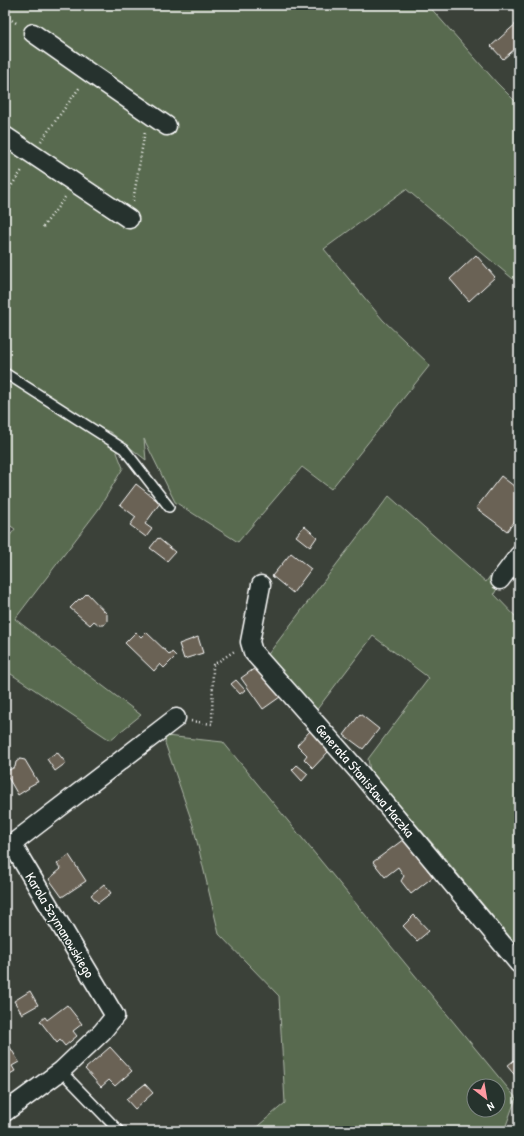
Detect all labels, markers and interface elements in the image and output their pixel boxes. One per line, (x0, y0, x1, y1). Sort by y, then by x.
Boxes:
street label: Generała Stanisława Maczka (312, 719, 420, 841)
street label: Karola Szymanowskiego (21, 868, 100, 982)
north arrow (466, 1078, 506, 1118)
text: N (485, 1099, 497, 1114)

